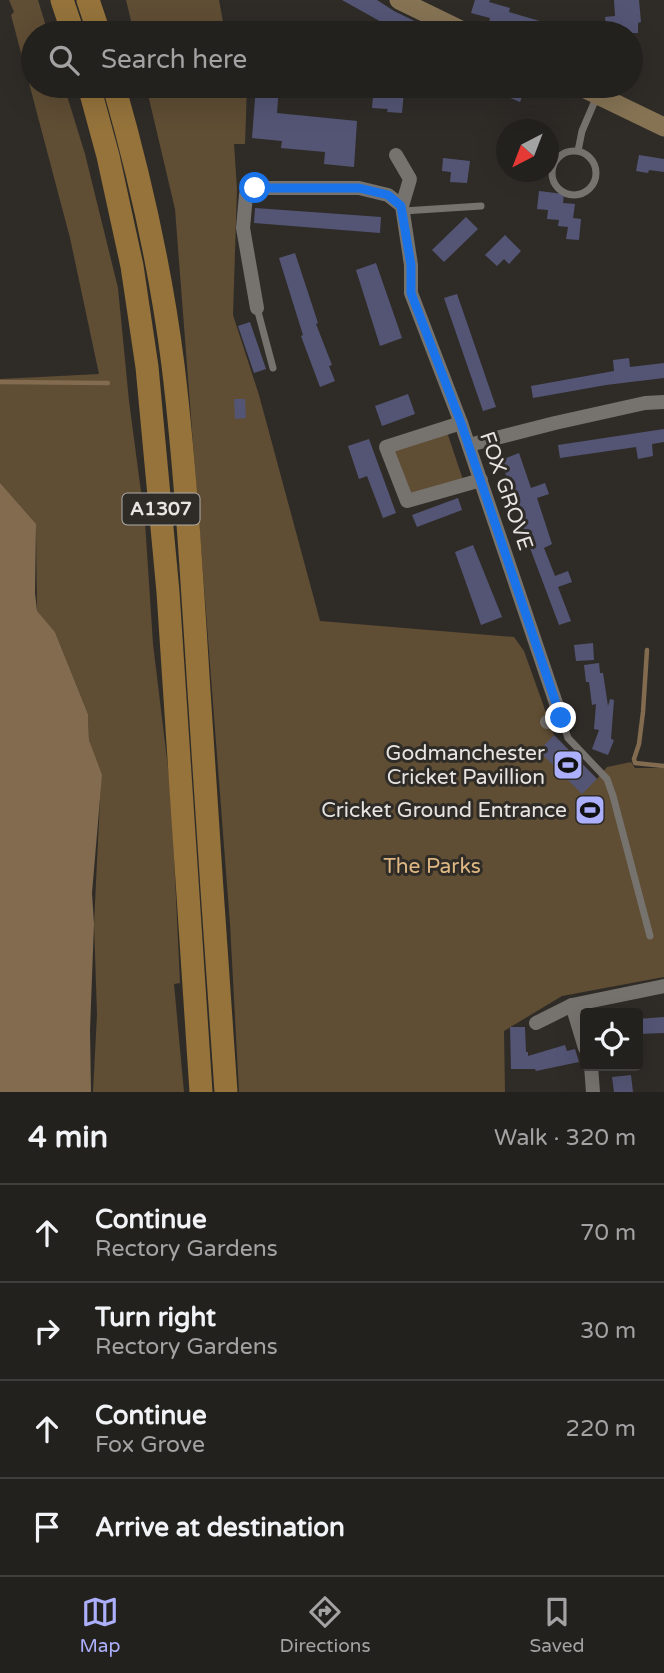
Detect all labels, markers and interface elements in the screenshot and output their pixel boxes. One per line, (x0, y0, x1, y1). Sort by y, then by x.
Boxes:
search box (21, 21, 643, 98)
icon: search (45, 41, 83, 79)
text: Search here (101, 44, 247, 75)
north arrow (496, 119, 559, 182)
route start (239, 172, 270, 203)
street label: FOX GROVE (474, 428, 538, 554)
road number: A1307 (122, 494, 200, 524)
route end (545, 702, 576, 733)
place label: Godmanchester Cricket Pavillion (386, 741, 545, 790)
sports icon: Godmanchester Cricket Pavillion (551, 748, 585, 782)
sports icon: Cricket Ground Entrance (573, 793, 607, 827)
place label: Cricket Ground Entrance (321, 798, 567, 823)
park label: The Parks (383, 854, 481, 879)
map controls (580, 1008, 643, 1071)
button: locate (580, 1008, 643, 1071)
text: 4 min (28, 1119, 108, 1156)
text: Walk · 320 m (494, 1124, 636, 1152)
text: Continue (95, 1204, 207, 1235)
icon: ahead (28, 1214, 66, 1252)
text: 70 m (580, 1219, 636, 1247)
text: Rectory Gardens (95, 1235, 278, 1263)
text: Turn right (95, 1302, 216, 1333)
icon: right (28, 1312, 66, 1350)
text: 30 m (580, 1317, 636, 1345)
text: Rectory Gardens (95, 1333, 278, 1361)
text: Continue (95, 1400, 207, 1431)
icon: ahead (28, 1410, 66, 1448)
text: 220 m (566, 1415, 636, 1443)
text: Fox Grove (95, 1431, 205, 1459)
icon: arrive (28, 1508, 66, 1546)
text: Arrive at destination (95, 1512, 345, 1543)
tab: Map (80, 1593, 121, 1657)
tab: Directions (280, 1593, 371, 1657)
tab: Saved (530, 1593, 584, 1657)

